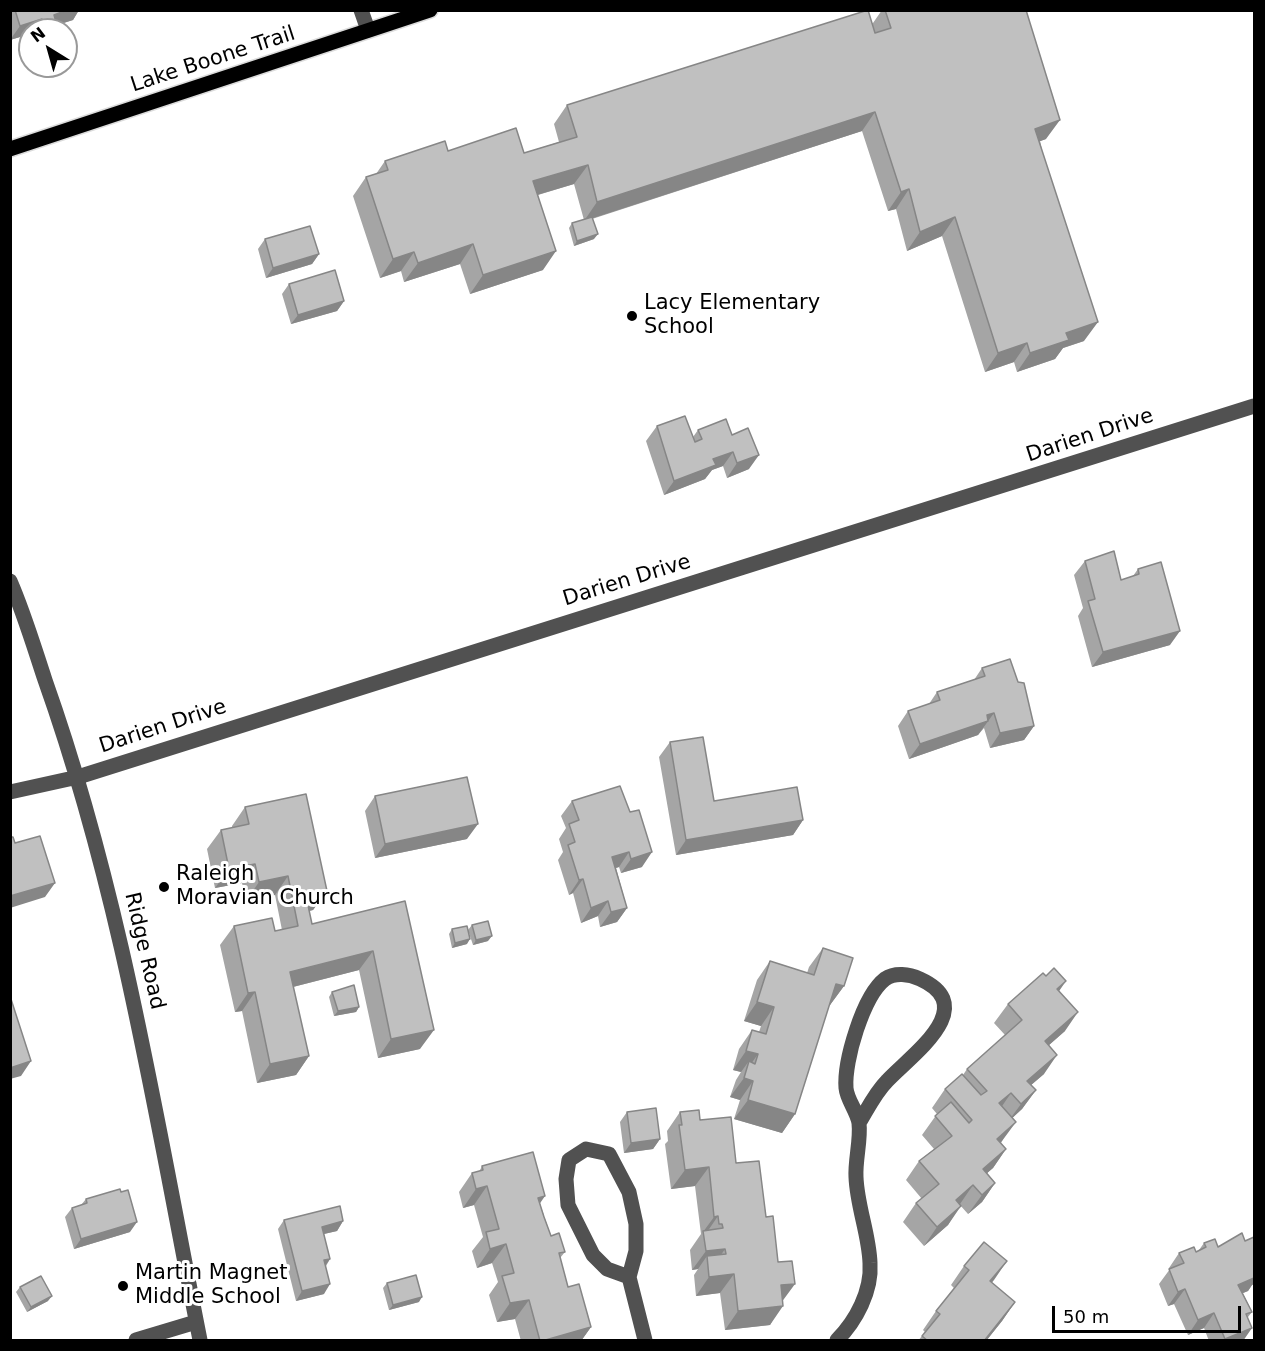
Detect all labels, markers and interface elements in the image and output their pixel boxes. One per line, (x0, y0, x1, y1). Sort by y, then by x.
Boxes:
north arrow (18, 18, 78, 78)
street label: Lake Boone Trail (128, 22, 298, 98)
text: N (27, 23, 49, 46)
place label: Lacy Elementary School (644, 291, 820, 341)
marker: Lacy Elementary School (625, 309, 639, 323)
street label: Darien Drive (1023, 404, 1157, 468)
street label: Darien Drive (560, 550, 694, 612)
street label: Darien Drive (96, 695, 230, 759)
place label: Raleigh Moravian Church (176, 862, 354, 912)
marker: Raleigh Moravian Church (157, 880, 171, 894)
street label: Ridge Road (118, 890, 170, 1012)
place label: Martin Magnet Middle School (135, 1261, 287, 1311)
marker: Martin Magnet Middle School (116, 1279, 130, 1293)
scale bar (1055, 1294, 1244, 1332)
text: 50 m (1063, 1306, 1109, 1327)

